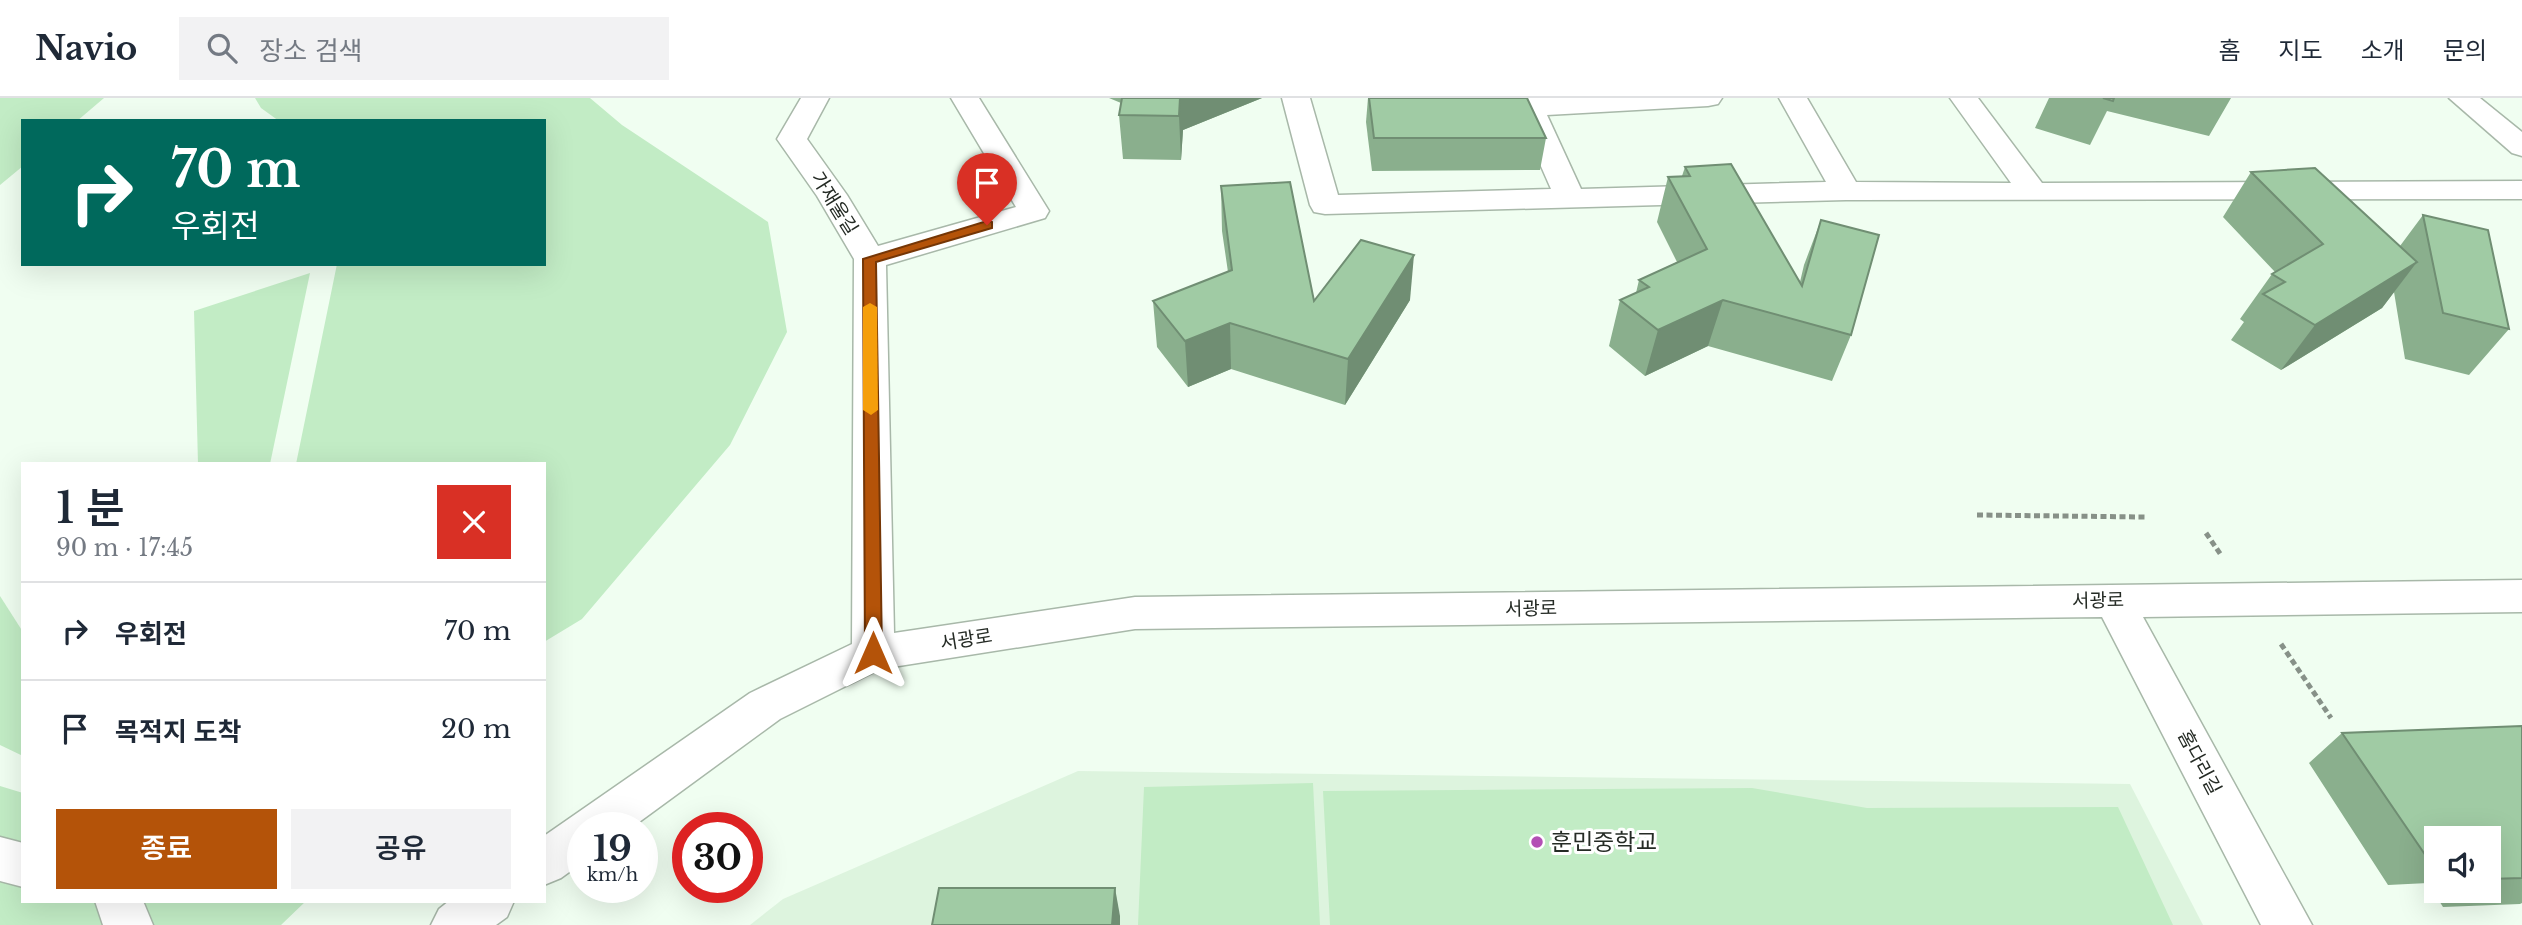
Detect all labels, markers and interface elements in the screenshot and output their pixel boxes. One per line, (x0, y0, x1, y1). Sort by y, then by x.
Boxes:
search box (179, 17, 669, 80)
text: Navio (35, 28, 137, 69)
icon: search (203, 29, 241, 67)
text: 장소 검색 (259, 35, 363, 67)
text: 홈 (2218, 36, 2240, 65)
text: 지도 (2278, 36, 2323, 65)
text: 소개 (2361, 36, 2405, 65)
text: 문의 (2443, 36, 2487, 65)
text: 70 m (171, 139, 301, 200)
icon: right (56, 147, 147, 238)
pin (957, 153, 1017, 225)
icon: arrive (968, 164, 1006, 202)
street label: 가재울길 (806, 168, 863, 239)
text: 우회전 (171, 206, 259, 246)
text: 1 분 (56, 482, 125, 534)
button: close (437, 485, 511, 559)
text: 90 m · 17:45 (56, 534, 193, 562)
street label: 서광로 (2072, 589, 2124, 612)
street label: 서광로 (1505, 597, 1557, 620)
icon: right (56, 612, 94, 650)
text: 70 m (444, 615, 511, 647)
position arrow (836, 616, 910, 690)
text: 우회전 (115, 618, 187, 650)
street label: 서광로 (938, 624, 994, 655)
icon: arrive (56, 710, 94, 748)
text: 20 m (441, 713, 511, 745)
text: 목적지 도착 (115, 716, 242, 748)
street label: 홈다리길 (2173, 726, 2226, 799)
button: 종료 (56, 809, 277, 889)
button: 공유 (291, 809, 511, 889)
speed limit sign: 30 (672, 812, 763, 903)
map controls (2424, 826, 2501, 903)
button: sound (2424, 826, 2501, 903)
text: 19 (593, 827, 632, 870)
place label: 훈민중학교 (1551, 828, 1657, 856)
marker: 훈민중학교 (1529, 834, 1545, 850)
text: km/h (587, 864, 638, 886)

